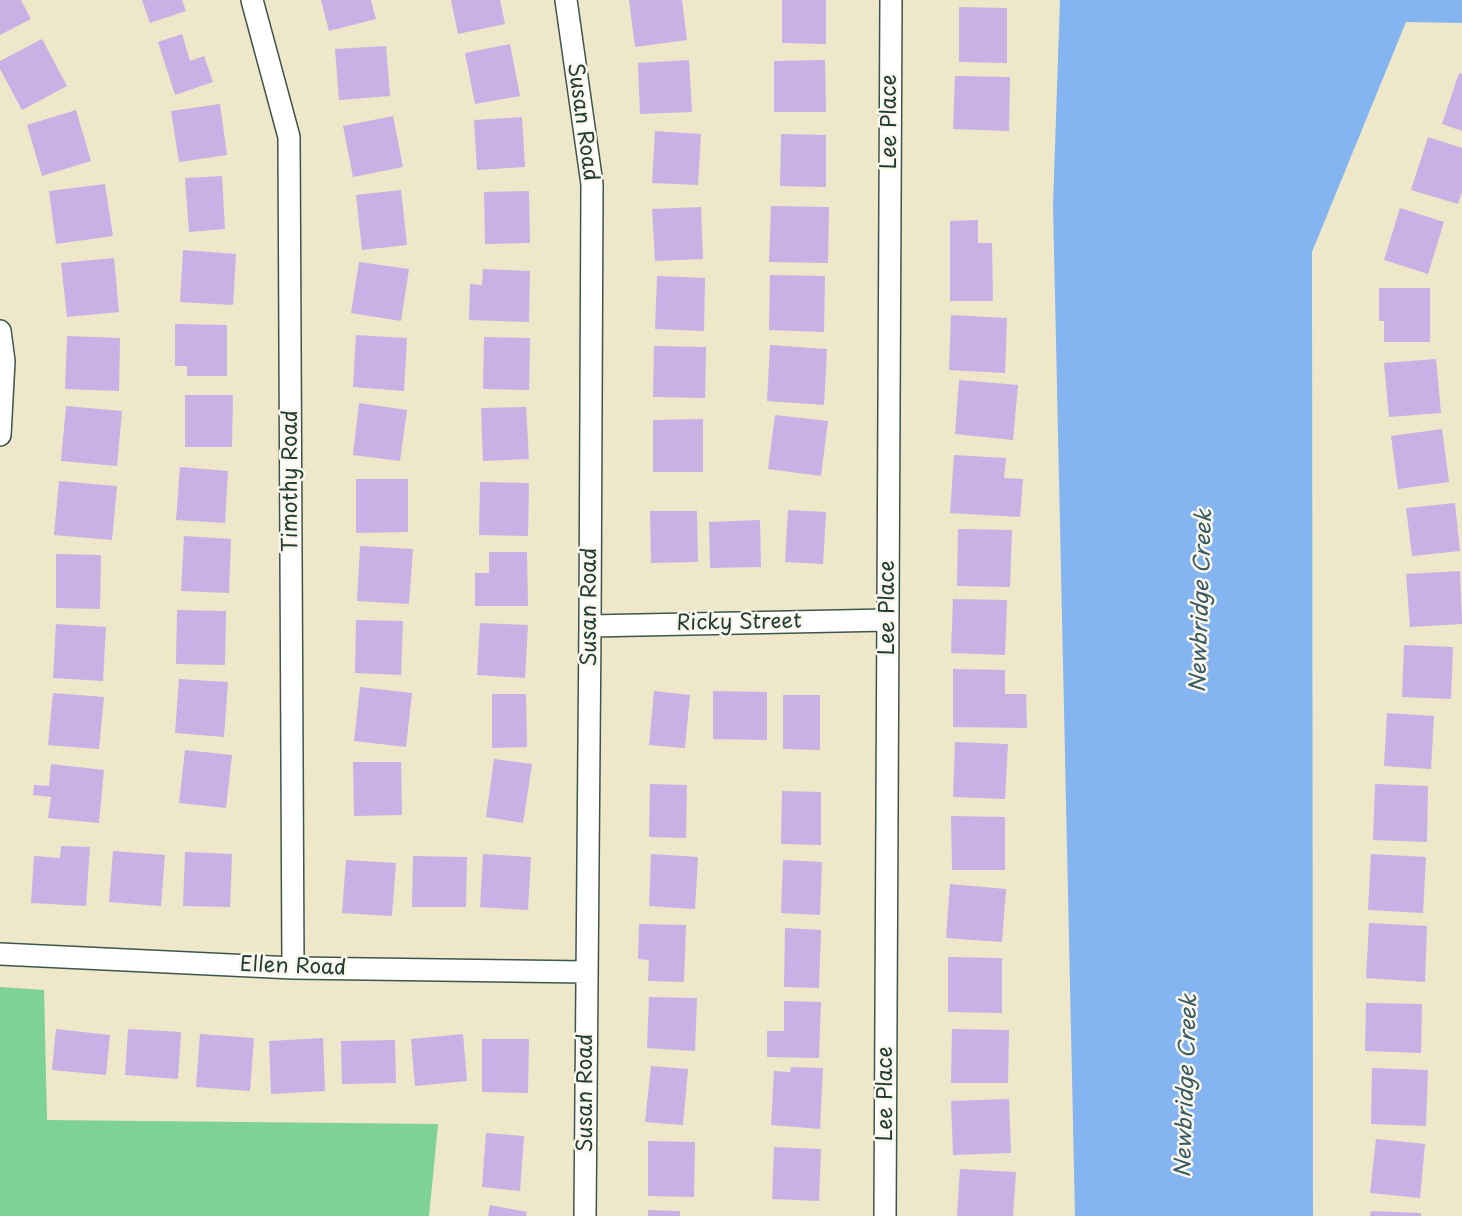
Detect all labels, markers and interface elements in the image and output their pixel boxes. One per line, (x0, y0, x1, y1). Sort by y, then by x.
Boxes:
street label: Susan Road (561, 61, 603, 183)
street label: Lee Place (877, 74, 903, 170)
street label: Timothy Road (278, 410, 304, 552)
water label: Newbridge Creek (1186, 509, 1218, 693)
street label: Susan Road (577, 547, 603, 667)
street label: Lee Place (875, 560, 901, 656)
street label: Ricky Street (676, 609, 802, 637)
street label: Ellen Road (239, 953, 347, 981)
water label: Newbridge Creek (1171, 994, 1203, 1178)
street label: Susan Road (573, 1033, 599, 1153)
street label: Lee Place (873, 1046, 899, 1142)

